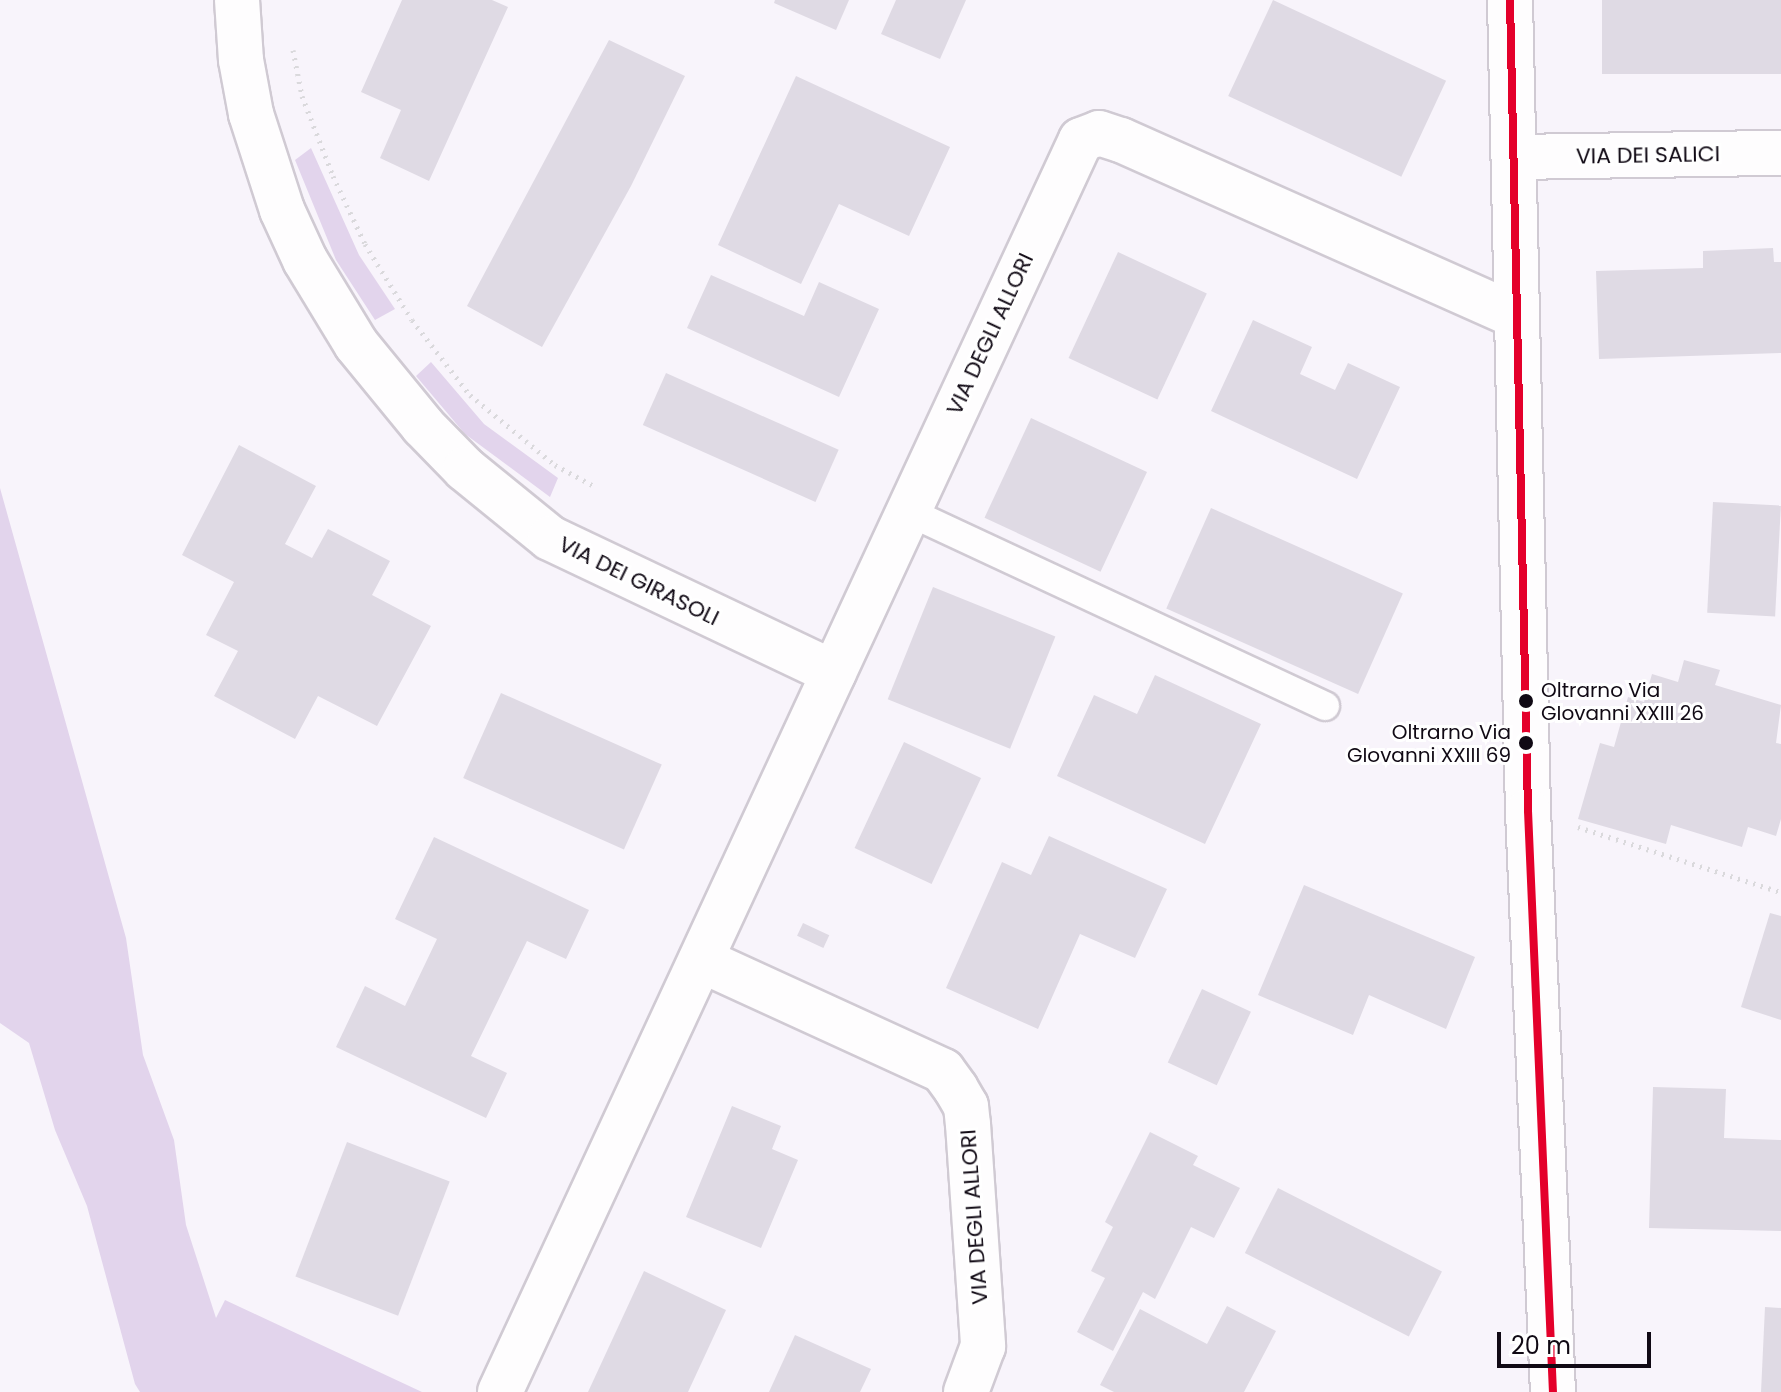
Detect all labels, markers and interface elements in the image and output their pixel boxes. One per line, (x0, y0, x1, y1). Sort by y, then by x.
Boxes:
street label: VIA DEI SALICI (1576, 141, 1720, 169)
street label: VIA DEGLI ALLORI (941, 249, 1039, 419)
street label: VIA DEI GIRASOLI (555, 531, 723, 631)
place label: Oltrarno Via GIovanni XXIII 26 (1541, 678, 1704, 725)
marker: Oltrarno Via GIovanni XXIII 26 (1518, 693, 1534, 709)
place label: Oltrarno Via GIovanni XXIII 69 (1347, 720, 1511, 767)
marker: Oltrarno Via GIovanni XXIII 69 (1518, 735, 1534, 751)
street label: VIA DEGLI ALLORI (955, 1128, 993, 1306)
scale bar (1501, 1316, 1655, 1366)
text: 20 m (1511, 1329, 1571, 1362)

